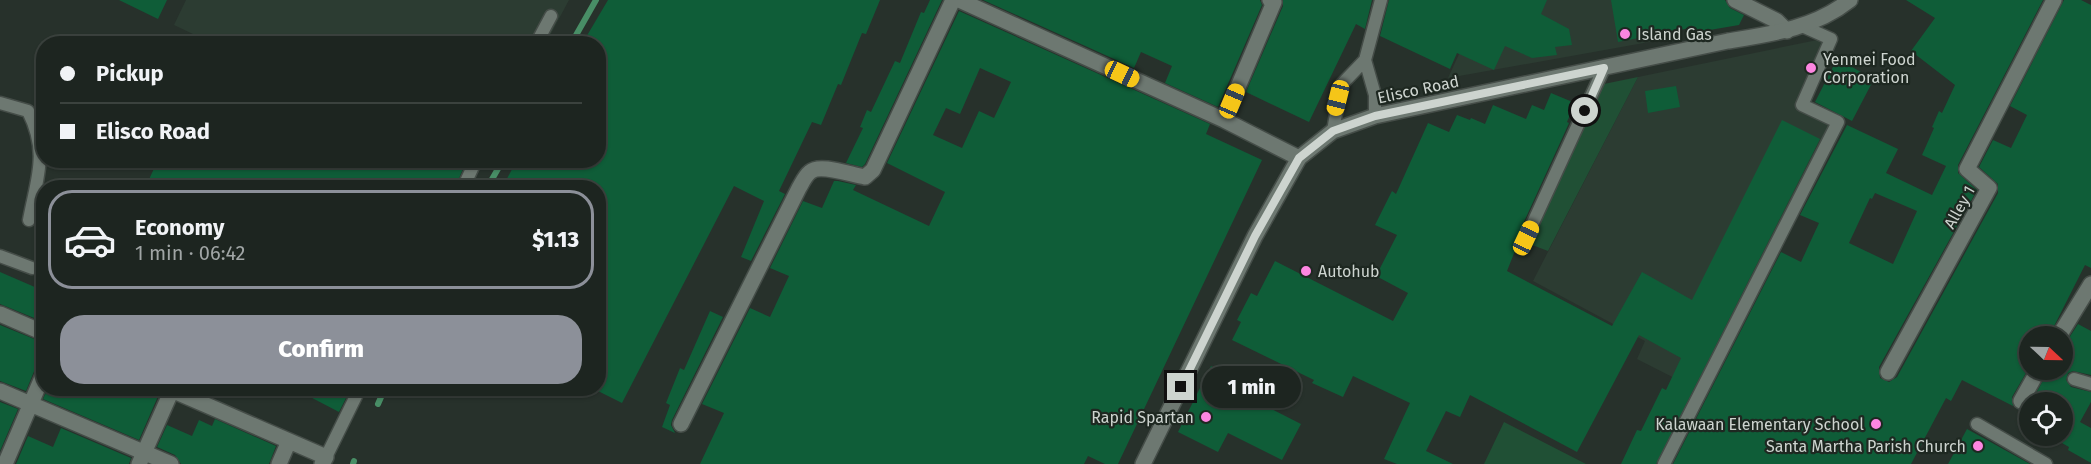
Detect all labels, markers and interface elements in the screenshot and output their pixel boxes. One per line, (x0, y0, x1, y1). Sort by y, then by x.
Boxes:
place label: Island Gas (1637, 25, 1712, 44)
marker: Island Gas (1618, 27, 1632, 41)
place label: Yenmei Food Corporation (1823, 50, 1916, 87)
car (1102, 58, 1142, 90)
text: Pickup (96, 60, 164, 87)
marker: Yenmei Food Corporation (1804, 61, 1818, 75)
street label: Elisco Road (1376, 72, 1461, 107)
car (1325, 78, 1351, 118)
car (1217, 81, 1247, 121)
route start (1571, 97, 1598, 124)
text: Elisco Road (96, 118, 210, 145)
street label: Alley 1 (1940, 182, 1979, 232)
icon: car (63, 213, 117, 267)
text: Economy (135, 214, 224, 241)
car (1510, 218, 1542, 258)
text: $1.13 (532, 226, 579, 253)
text: 1 min · 06:42 (135, 241, 246, 265)
place label: Autohub (1318, 262, 1380, 281)
marker: Autohub (1299, 264, 1313, 278)
button: Confirm (60, 315, 582, 384)
north arrow (2019, 326, 2073, 380)
map controls (2019, 326, 2073, 446)
callout: 1 min (1202, 366, 1301, 408)
route end (1167, 373, 1194, 400)
text: 1 min (1228, 375, 1275, 399)
button: locate (2019, 392, 2073, 446)
place label: Rapid Spartan (1091, 408, 1194, 427)
marker: Rapid Spartan (1199, 410, 1213, 424)
place label: Kalawaan Elementary School (1655, 415, 1864, 434)
marker: Kalawaan Elementary School (1869, 417, 1883, 431)
place label: Santa Martha Parish Church (1766, 437, 1966, 456)
marker: Santa Martha Parish Church (1971, 439, 1985, 453)

